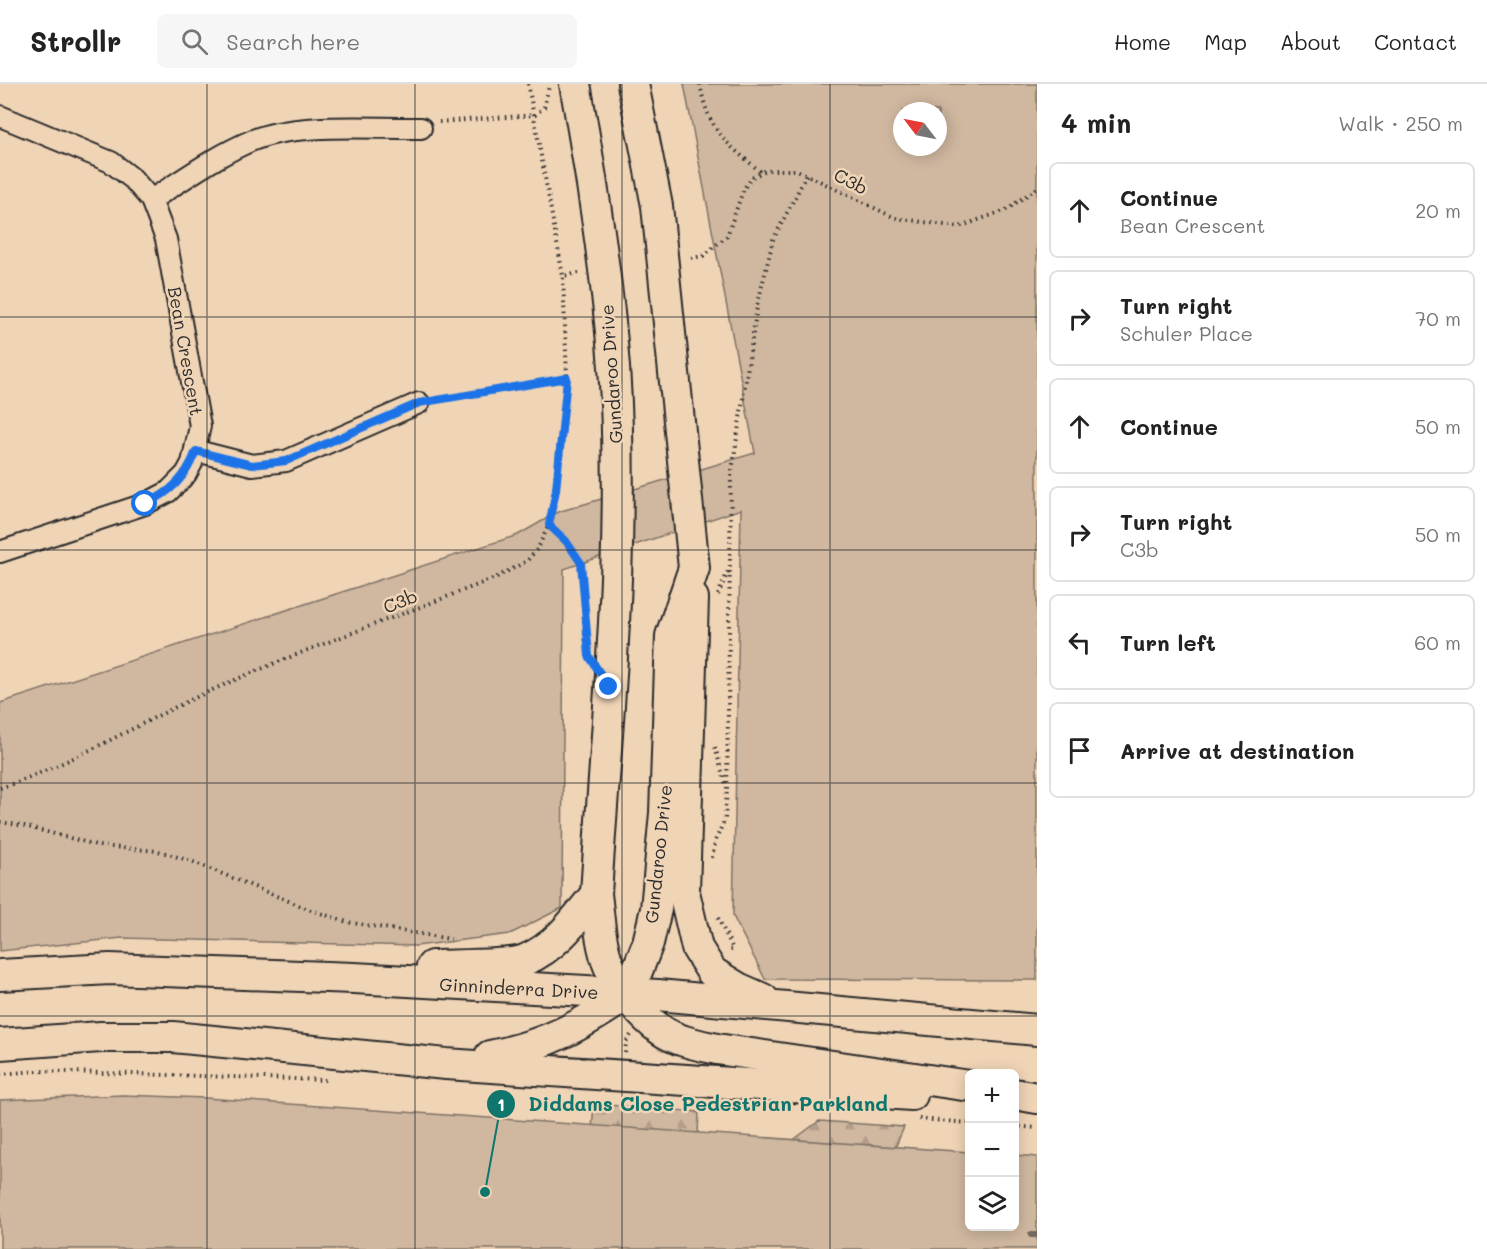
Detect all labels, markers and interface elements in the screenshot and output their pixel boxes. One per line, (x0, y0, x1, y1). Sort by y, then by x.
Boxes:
search box (157, 14, 577, 68)
text: Strollr (30, 23, 121, 59)
icon: search (178, 25, 211, 58)
text: Search here (226, 27, 360, 56)
text: Home (1114, 28, 1171, 55)
text: Map (1204, 28, 1247, 55)
text: About (1280, 28, 1341, 55)
text: Contact (1374, 28, 1457, 55)
north arrow (893, 102, 947, 156)
text: 4 min (1061, 106, 1131, 140)
text: Walk · 250 m (1338, 110, 1463, 136)
street label: C3b (830, 162, 872, 200)
text: Continue (1120, 183, 1218, 212)
icon: ahead (1063, 194, 1096, 227)
text: 20 m (1415, 197, 1461, 223)
text: Bean Crescent (1120, 212, 1265, 238)
street label: Bean Crescent (163, 285, 209, 417)
text: Turn right (1120, 291, 1232, 320)
icon: right (1063, 302, 1096, 335)
street label: Gundaroo Drive (594, 304, 628, 444)
text: 70 m (1415, 305, 1461, 331)
text: Schuler Place (1120, 320, 1253, 346)
icon: ahead (1063, 410, 1096, 443)
text: Continue (1120, 412, 1218, 441)
text: 50 m (1415, 413, 1461, 439)
route start (131, 490, 157, 516)
text: Turn right (1120, 507, 1232, 536)
icon: right (1063, 518, 1096, 551)
text: 50 m (1415, 521, 1461, 547)
text: C3b (1120, 536, 1159, 562)
street label: C3b (379, 583, 421, 619)
icon: left (1063, 626, 1096, 659)
text: Turn left (1120, 628, 1216, 657)
text: 60 m (1414, 629, 1461, 655)
route end (595, 673, 621, 699)
icon: arrive (1063, 734, 1096, 767)
text: Arrive at destination (1120, 736, 1355, 765)
street label: Gundaroo Drive (639, 783, 677, 925)
street label: Ginninderra Drive (439, 972, 599, 1004)
map controls (965, 1069, 1019, 1231)
button: + (965, 1069, 1019, 1123)
callout: Diddams Close Pedestrian Parkland (486, 1085, 900, 1123)
text: Diddams Close Pedestrian Parkland (528, 1090, 888, 1116)
text: 1 (497, 1092, 505, 1116)
button: − (965, 1123, 1019, 1177)
button: layers (965, 1177, 1019, 1231)

